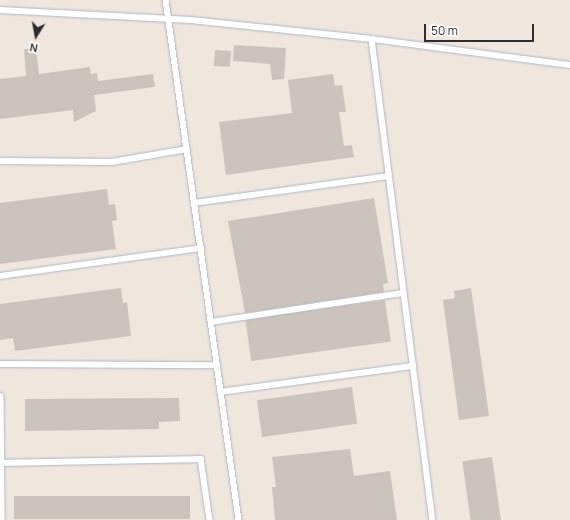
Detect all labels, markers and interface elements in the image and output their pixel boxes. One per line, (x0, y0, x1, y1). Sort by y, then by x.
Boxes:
north arrow (16, 16, 56, 56)
scale bar (426, 16, 536, 42)
text: 50 m (431, 22, 458, 39)
text: N (28, 40, 39, 56)

